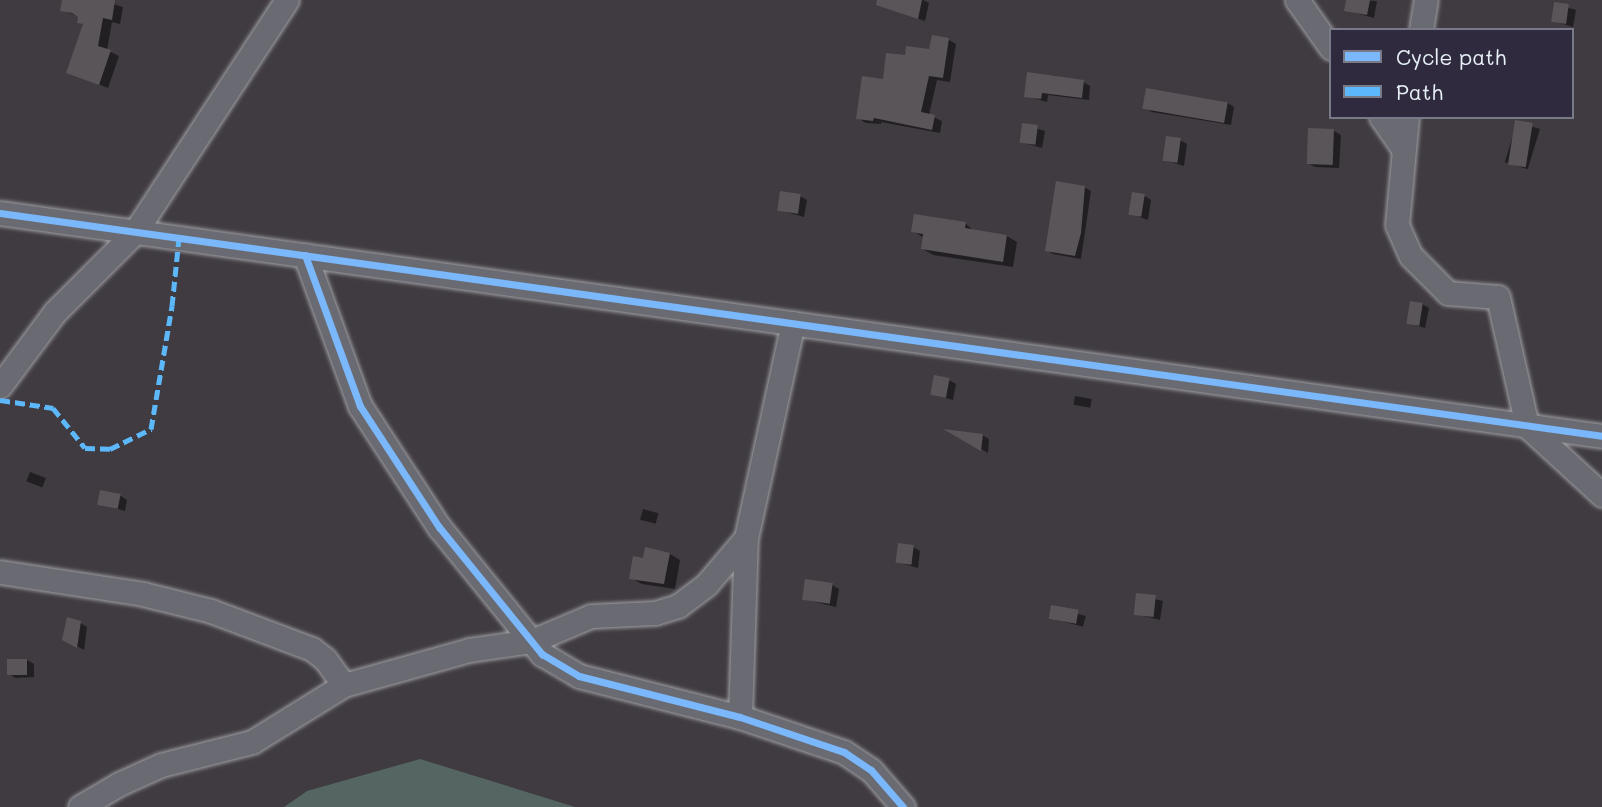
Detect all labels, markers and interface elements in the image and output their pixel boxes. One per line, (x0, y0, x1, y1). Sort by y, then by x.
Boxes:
legend (1329, 28, 1574, 119)
text: Cycle path (1396, 43, 1506, 70)
text: Path (1396, 78, 1443, 105)

